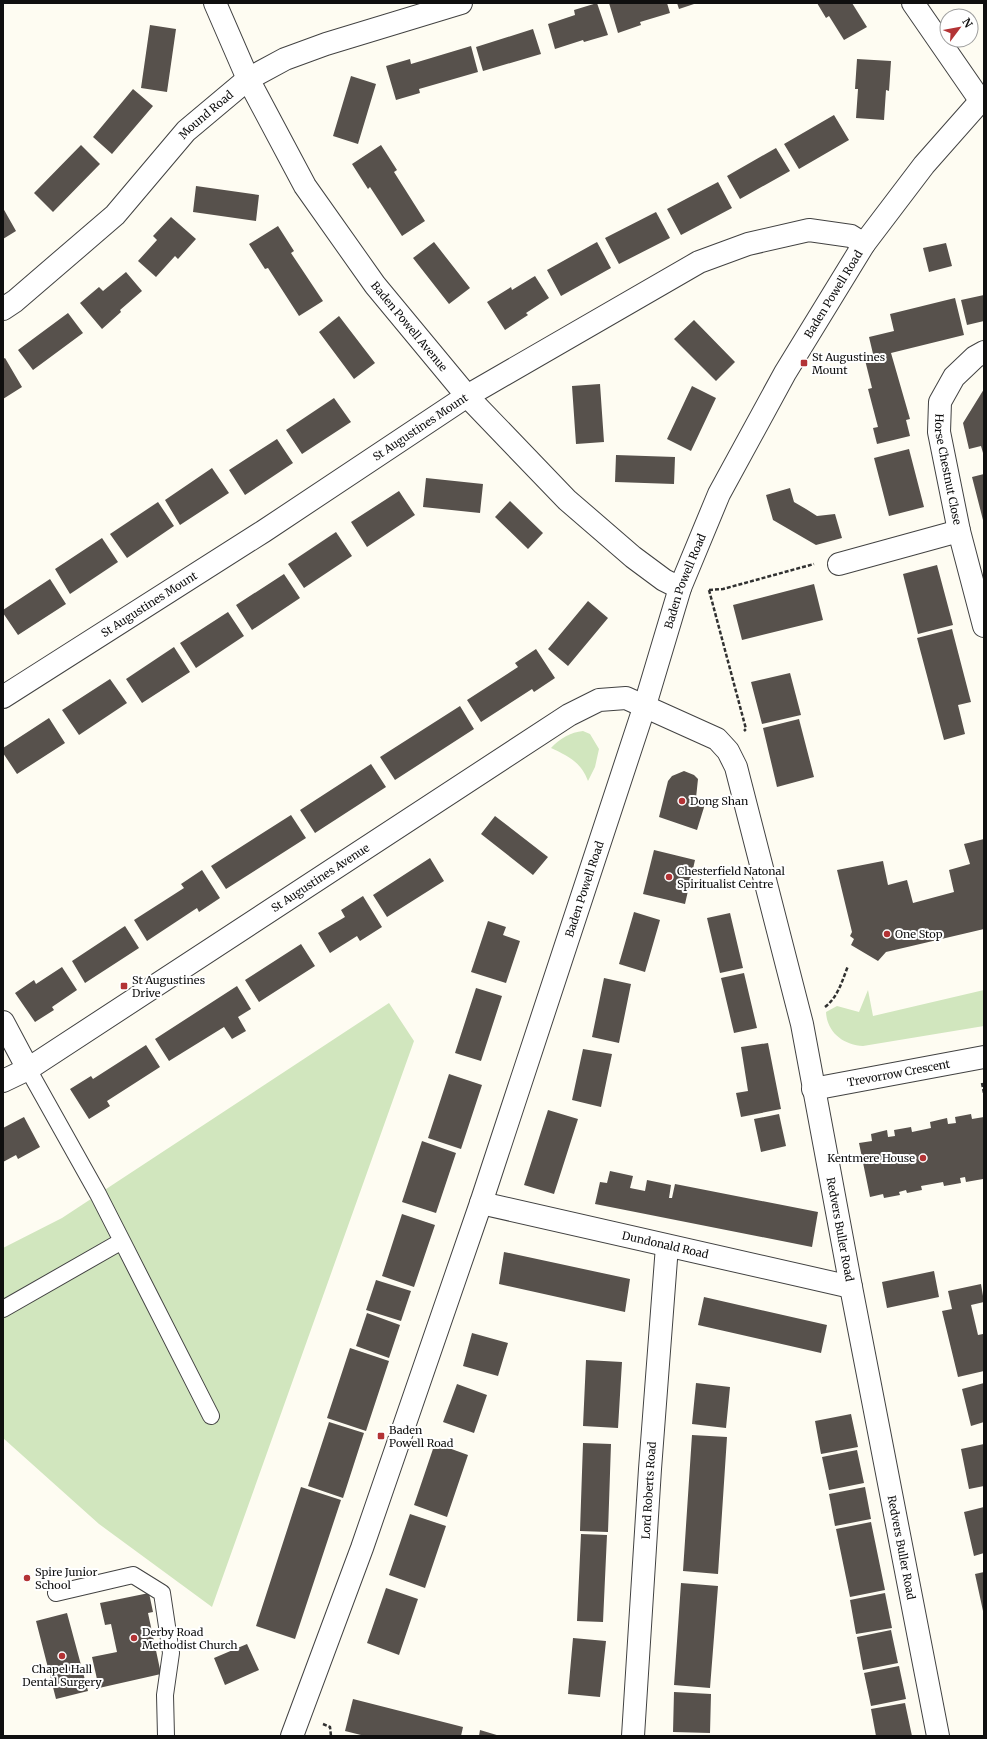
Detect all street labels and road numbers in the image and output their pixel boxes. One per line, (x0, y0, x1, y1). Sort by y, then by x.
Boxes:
street label: Mound Road (175, 87, 236, 142)
street label: Baden Powell Road (801, 247, 866, 341)
street label: Baden Powell Avenue (368, 279, 451, 374)
street label: St Augustines Mount (370, 390, 471, 464)
street label: Horse Chestnut Close (932, 413, 965, 526)
street label: Baden Powell Road (661, 531, 709, 630)
street label: St Augustines Mount (98, 568, 200, 640)
street label: Baden Powell Road (562, 839, 607, 939)
street label: St Augustines Avenue (269, 840, 372, 915)
street label: Trevorrow Crescent (846, 1056, 952, 1089)
street label: Redvers Buller Road (824, 1176, 857, 1283)
street label: Dundonald Road (621, 1228, 710, 1262)
street label: Lord Roberts Road (639, 1441, 659, 1540)
street label: Redvers Buller Road (885, 1494, 918, 1601)

